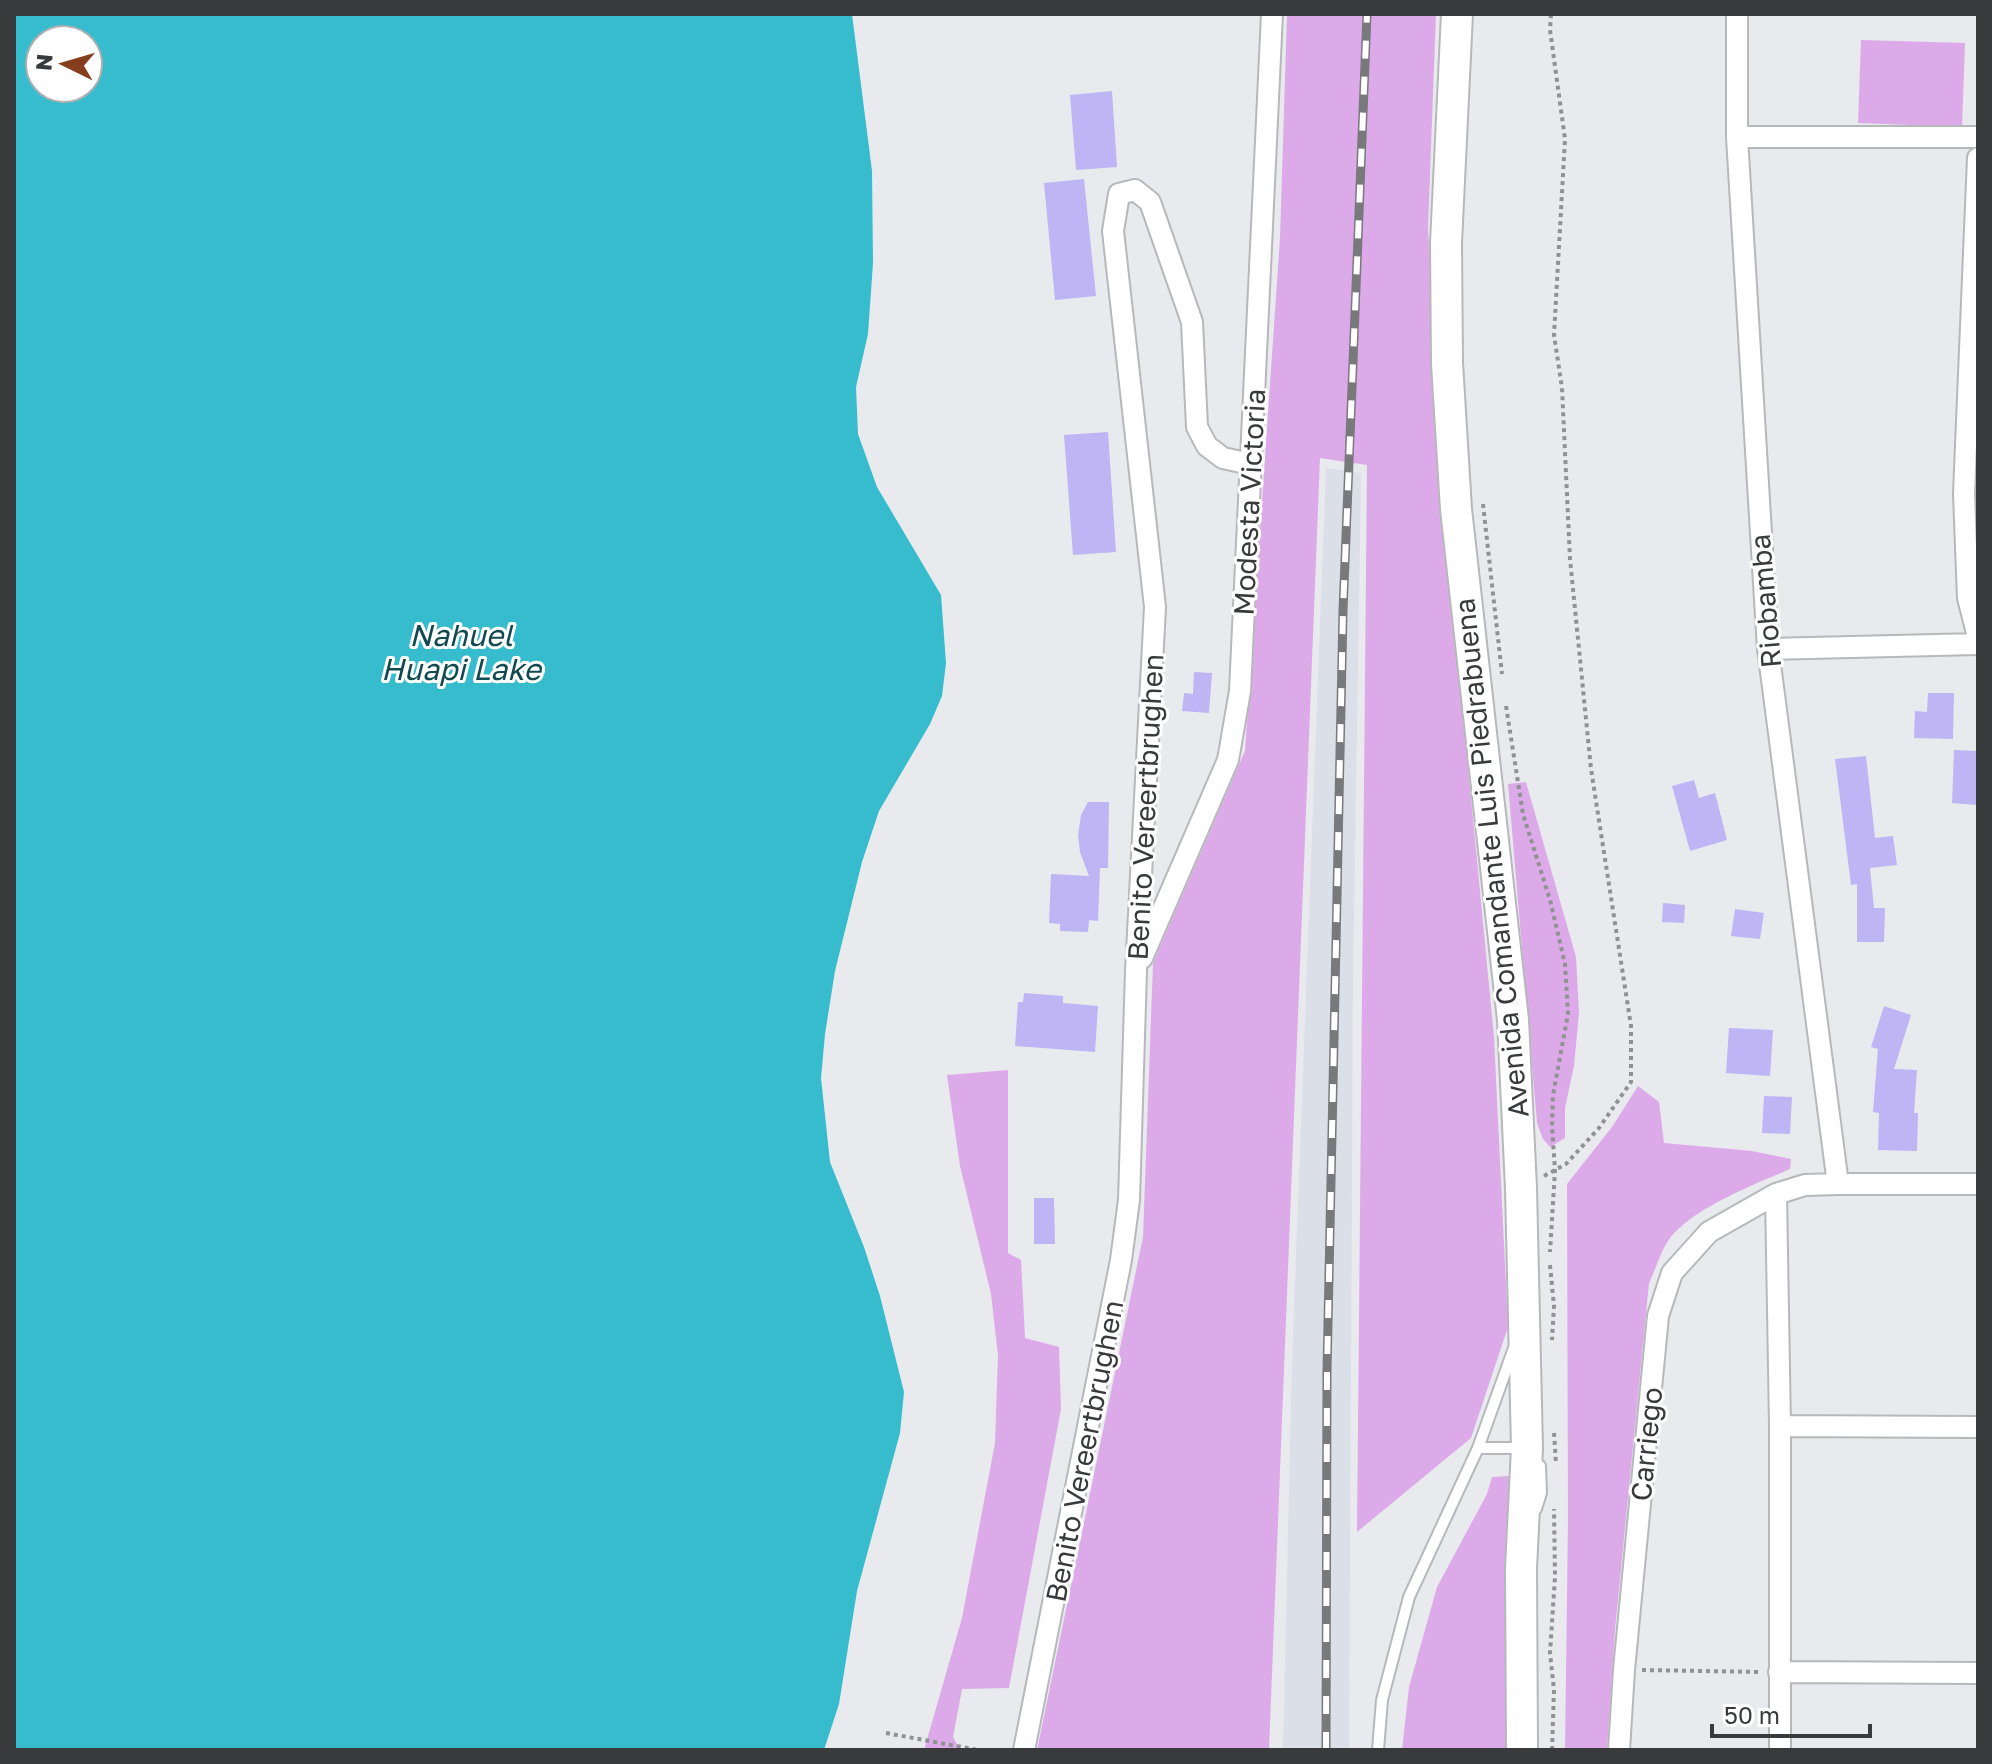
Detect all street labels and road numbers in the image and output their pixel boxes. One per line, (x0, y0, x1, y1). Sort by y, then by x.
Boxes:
street label: Modesta Victoria (1227, 388, 1271, 616)
street label: Riobamba (1743, 533, 1787, 669)
street label: Avenida Comandante Luis Piedrabuena (1447, 597, 1535, 1119)
street label: Benito Vereertbrughen (1120, 653, 1170, 961)
street label: Benito Vereertbrughen (1039, 1297, 1129, 1605)
street label: Carriego (1624, 1385, 1668, 1503)

